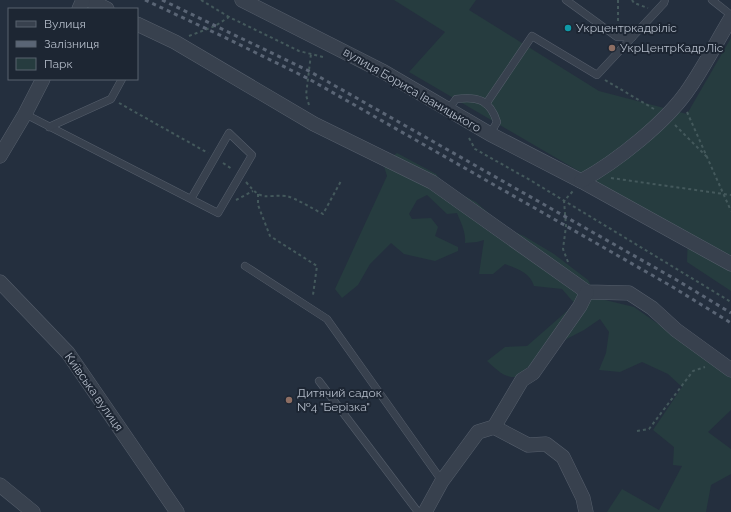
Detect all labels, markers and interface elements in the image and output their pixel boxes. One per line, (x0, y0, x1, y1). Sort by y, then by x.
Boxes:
legend (8, 8, 138, 80)
text: Вулиця (44, 17, 86, 31)
place label: Укрцентркадріліс (576, 21, 677, 35)
marker: Укрцентркадріліс (563, 23, 573, 33)
text: Залізниця (44, 37, 99, 51)
place label: УкрЦентрКадрЛіс (620, 41, 724, 55)
marker: УкрЦентрКадрЛіс (607, 43, 617, 53)
street label: вулиця Бориса Іваницького (341, 45, 483, 135)
text: Парк (44, 57, 73, 71)
street label: Київська вулиця (62, 350, 126, 434)
place label: Дитячий садок №4 "Берізка" (297, 386, 382, 414)
marker: Дитячий садок №4 "Берізка" (284, 395, 294, 405)

